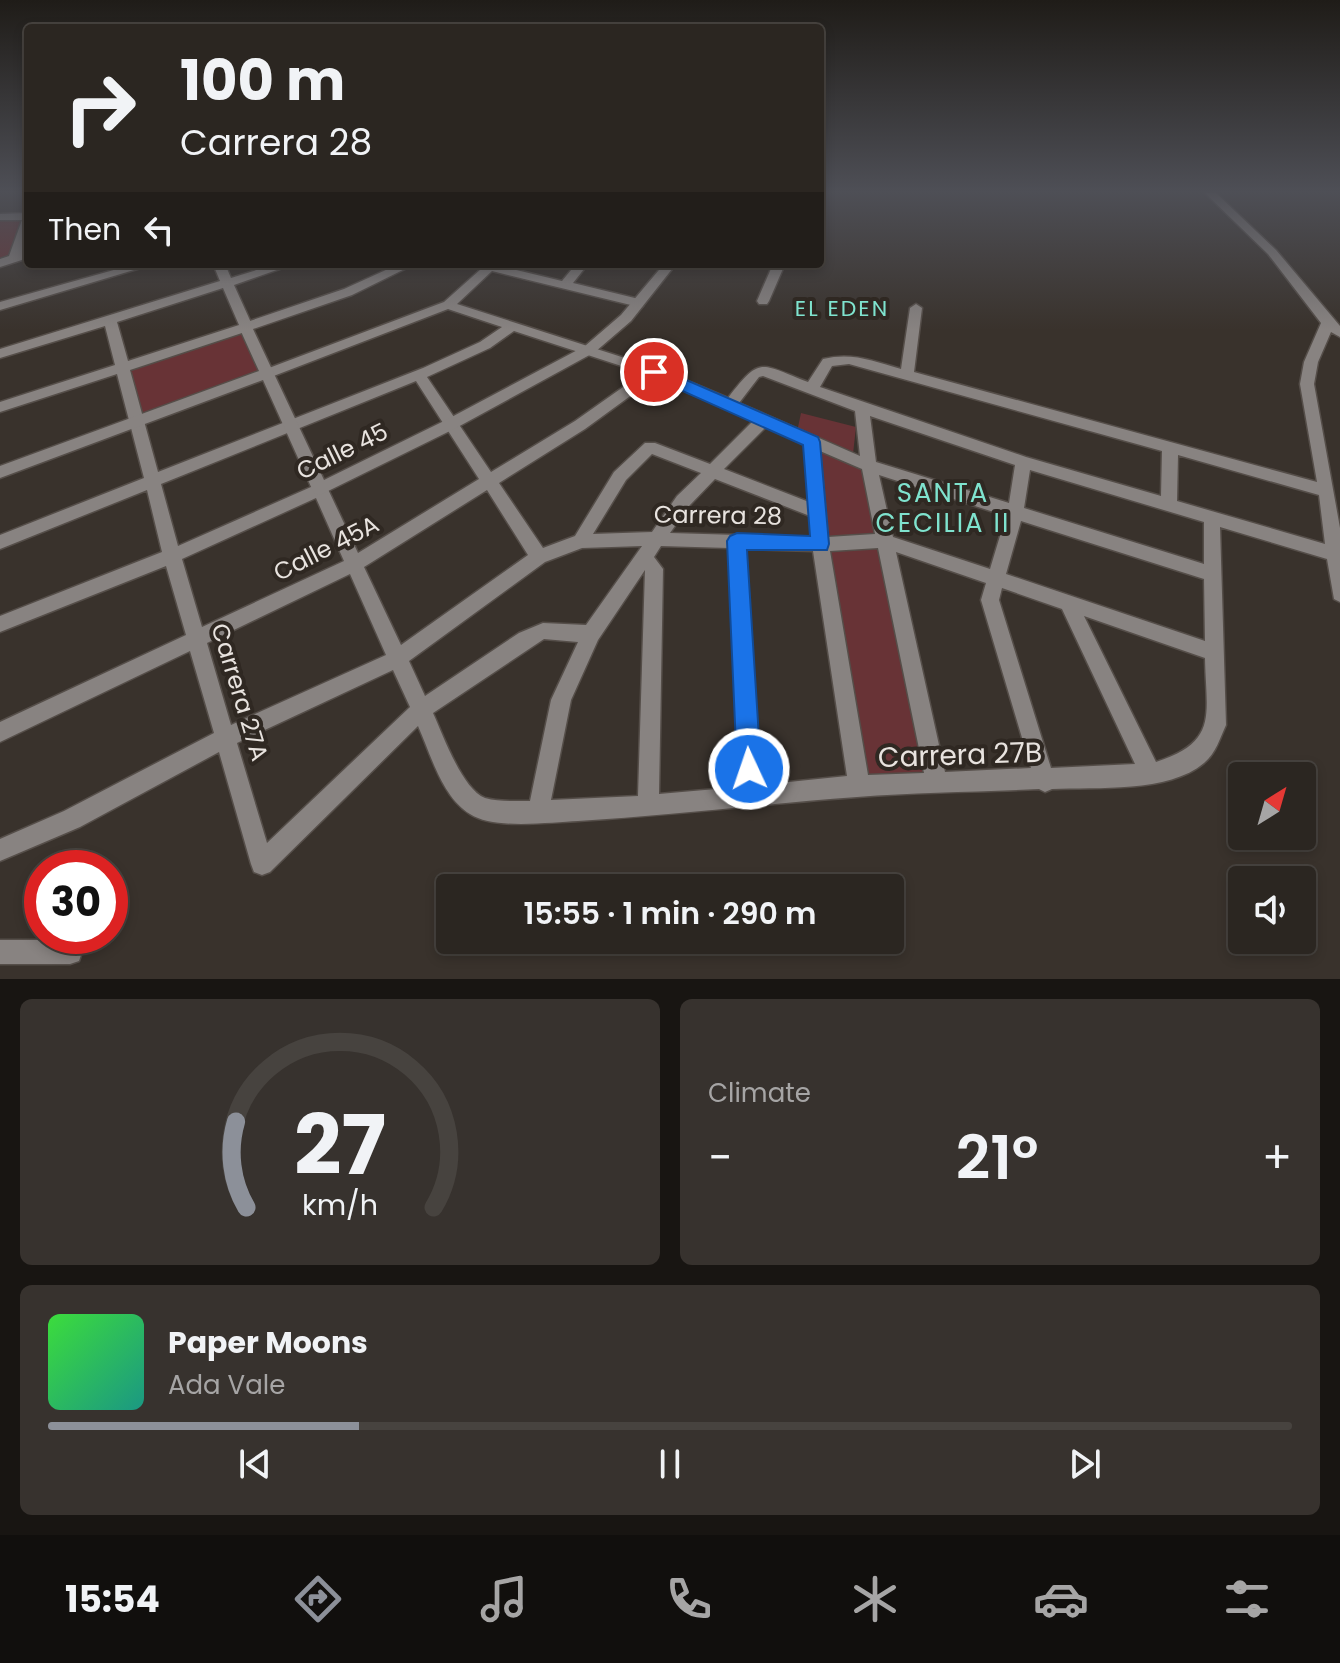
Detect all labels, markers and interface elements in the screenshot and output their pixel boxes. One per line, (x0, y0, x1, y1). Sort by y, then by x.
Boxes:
text: 100 m (180, 41, 345, 120)
icon: right (48, 56, 152, 160)
text: Carrera 28 (180, 117, 372, 168)
text: Then (48, 208, 121, 251)
icon: left (137, 208, 181, 252)
district label: EL EDEN (795, 293, 889, 324)
pin (620, 338, 688, 406)
icon: arrive (632, 350, 676, 394)
street label: Calle 45 (291, 415, 393, 487)
district label: SANTA CECILIA II (876, 475, 1010, 541)
street label: Carrera 28 (654, 497, 782, 533)
street label: Calle 45A (268, 507, 384, 589)
street label: Carrera 27A (203, 619, 277, 765)
position arrow (707, 727, 791, 811)
street label: Carrera 27B (877, 733, 1043, 777)
north arrow (1228, 762, 1316, 850)
map controls (1228, 762, 1316, 954)
speed limit sign: 30 (24, 850, 128, 954)
button: sound (1228, 866, 1316, 954)
text: 15:55 · 1 min · 290 m (523, 892, 817, 935)
text: Climate (708, 1075, 811, 1111)
text: 27 (294, 1087, 386, 1203)
text: 21° (956, 1116, 1039, 1200)
text: − (708, 1127, 732, 1188)
text: + (1262, 1127, 1292, 1188)
text: km/h (302, 1185, 378, 1225)
text: Paper Moons (168, 1321, 368, 1364)
text: Ada Vale (168, 1367, 285, 1403)
icon: previous (233, 1442, 277, 1486)
icon: pause (648, 1442, 692, 1486)
icon: next (1063, 1442, 1107, 1486)
icon: directions (290, 1571, 346, 1627)
icon: music (476, 1571, 532, 1627)
icon: phone (661, 1571, 717, 1627)
icon: climate (847, 1571, 903, 1627)
icon: car (1033, 1571, 1089, 1627)
icon: filters (1219, 1571, 1275, 1627)
text: 15:54 (65, 1574, 160, 1625)

